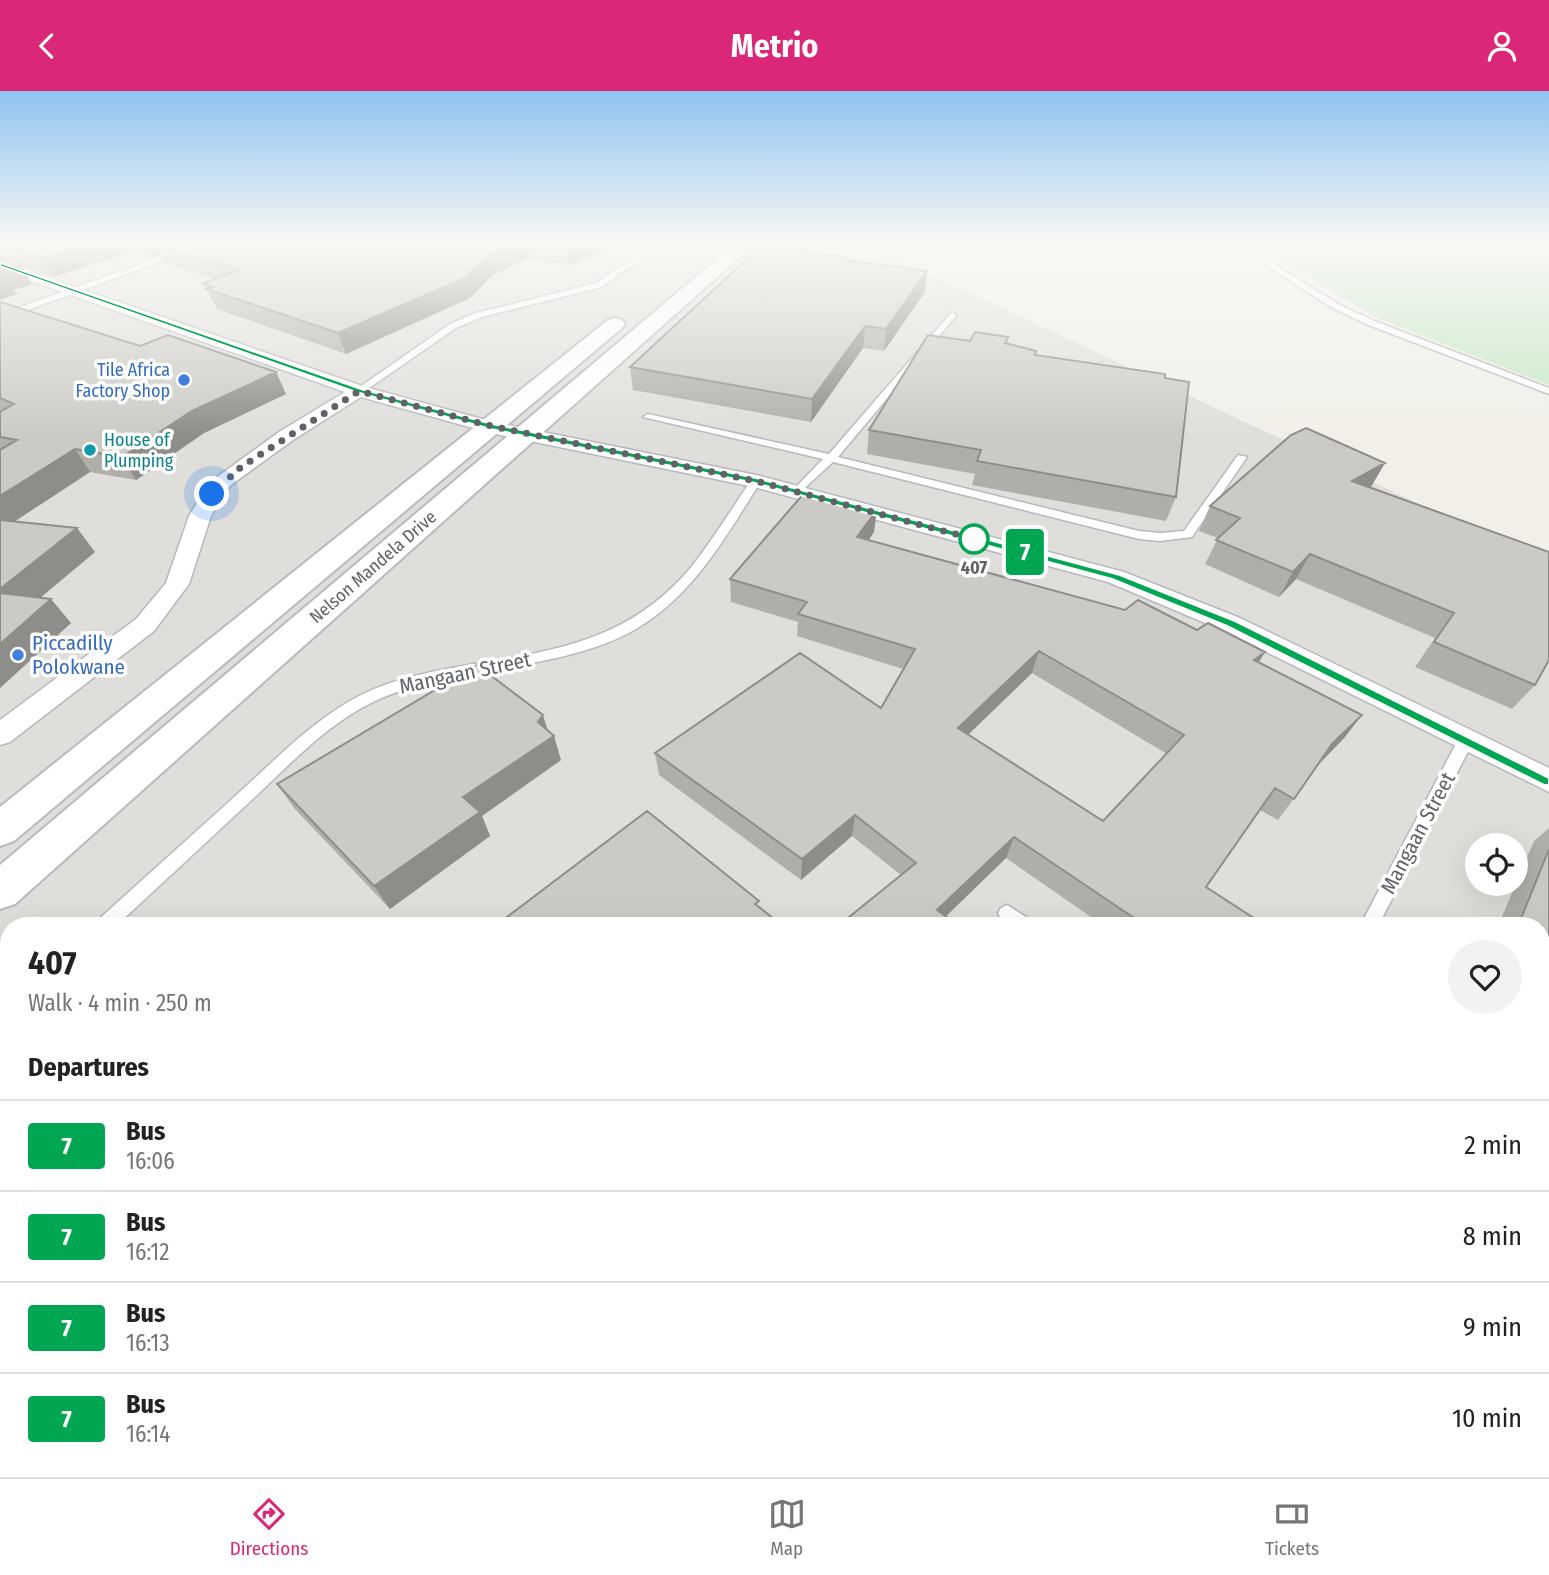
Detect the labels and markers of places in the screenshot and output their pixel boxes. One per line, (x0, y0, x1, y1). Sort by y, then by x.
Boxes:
place label: Tile Africa Factory Shop (76, 359, 170, 402)
marker: Tile Africa Factory Shop (176, 372, 192, 388)
place label: House of Plumping (104, 429, 174, 472)
marker: House of Plumping (82, 442, 98, 458)
marker: 407 (959, 524, 989, 554)
place label: 407 (961, 557, 988, 579)
place label: Piccadilly Polokwane (32, 630, 125, 680)
marker: Piccadilly Polokwane (10, 647, 26, 663)

